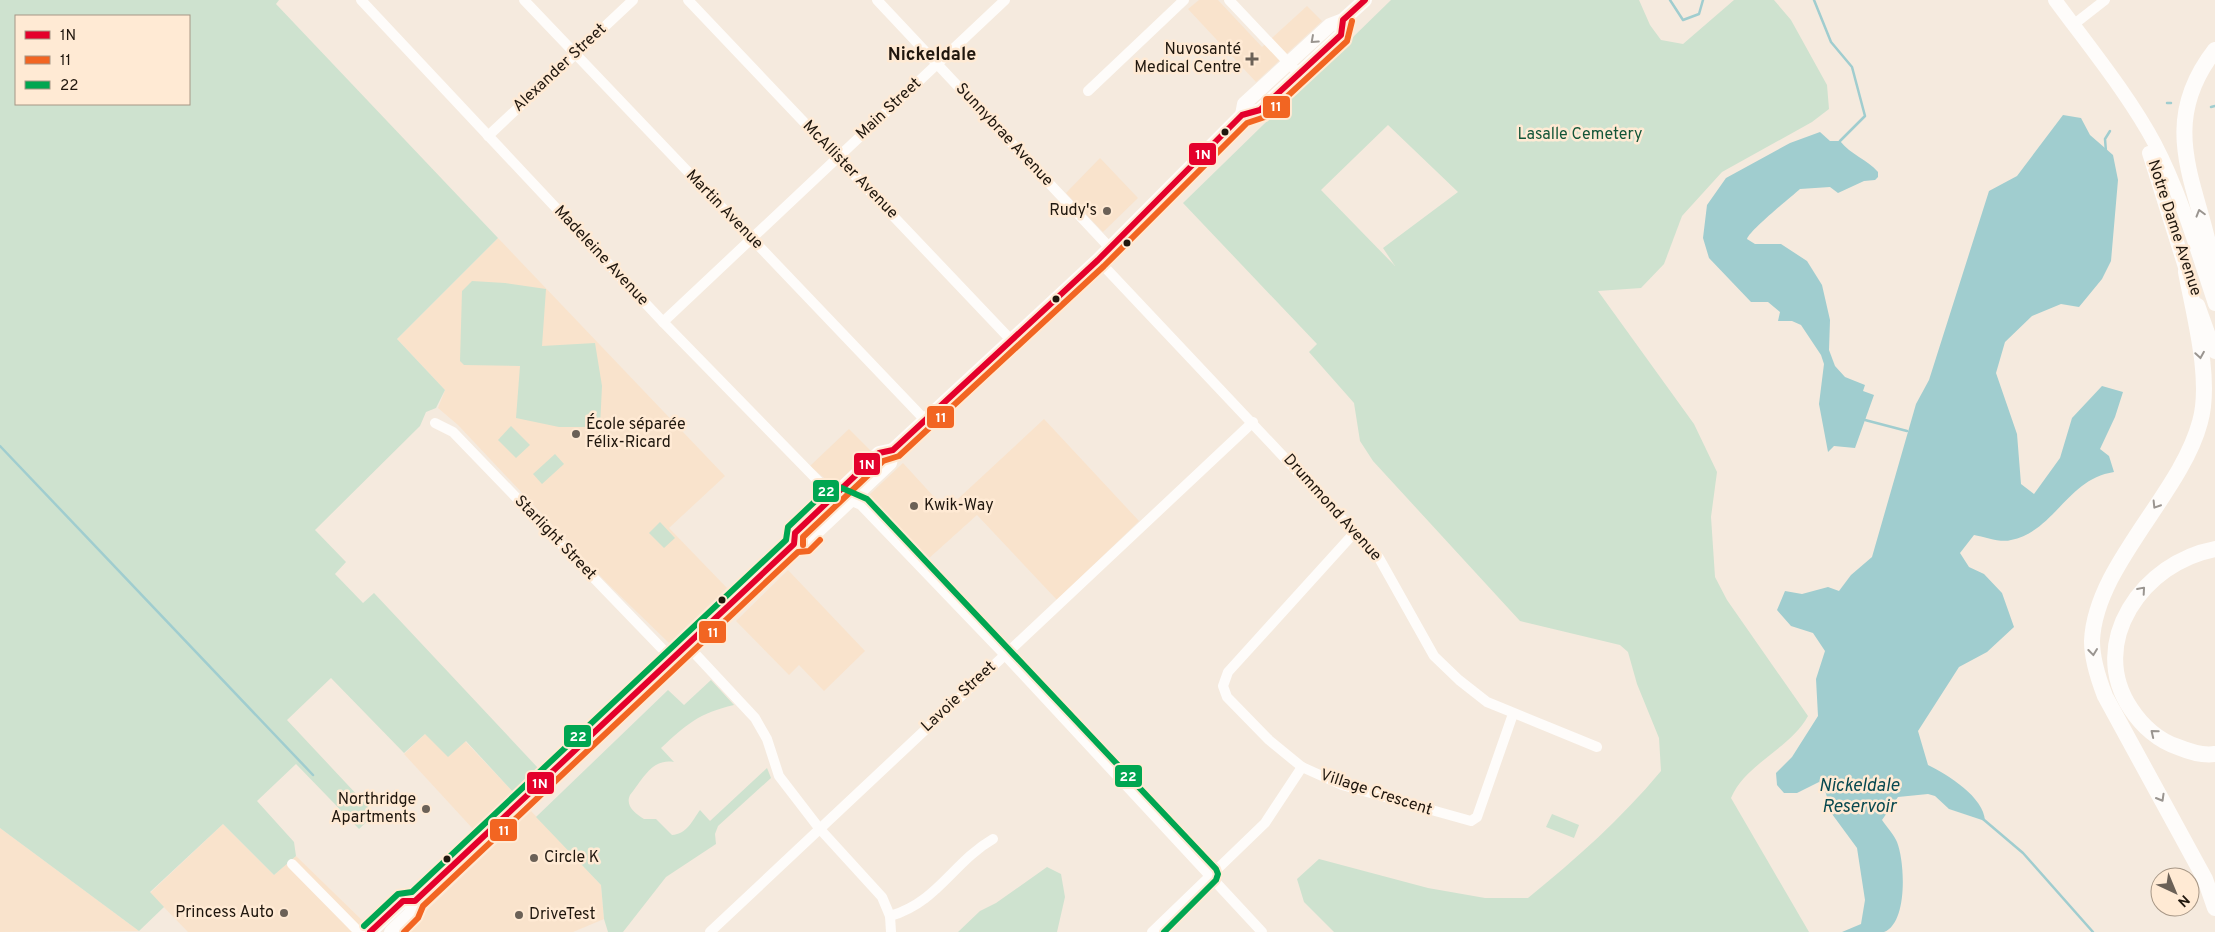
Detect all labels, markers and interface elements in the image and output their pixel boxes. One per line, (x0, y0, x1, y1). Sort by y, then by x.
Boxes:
legend (15, 15, 190, 105)
street label: Alexander Street (509, 20, 611, 116)
text: 1N (60, 27, 76, 46)
one-way arrow (1311, 34, 1320, 43)
place label: Nuvosanté Medical Centre (1134, 40, 1241, 78)
district label: Nickeldale (888, 44, 976, 67)
text: 11 (60, 52, 71, 71)
marker: Nuvosanté Medical Centre (1245, 52, 1259, 66)
street label: Main Street (852, 74, 926, 144)
text: 22 (60, 77, 78, 96)
street label: Sunnybrae Avenue (951, 79, 1057, 191)
line badge: 11 (1262, 95, 1291, 119)
text: 11 (1270, 99, 1282, 116)
street label: McAllister Avenue (798, 117, 902, 223)
park label: Lasalle Cemetery (1518, 125, 1642, 145)
unlabelled marker (1220, 127, 1230, 137)
line badge: 1N (1188, 142, 1217, 166)
text: 1N (1195, 147, 1211, 164)
street label: Notre Dame Avenue (2143, 157, 2205, 299)
street label: Martin Avenue (681, 166, 767, 254)
place label: Rudy's (1049, 201, 1097, 221)
street label: Madeleine Avenue (549, 202, 653, 310)
marker: Rudy's (1101, 205, 1113, 217)
one-way arrow (2196, 210, 2206, 218)
unlabelled marker (1122, 238, 1132, 248)
unlabelled marker (1051, 294, 1061, 304)
one-way arrow (2194, 351, 2205, 359)
line badge: 11 (926, 405, 955, 429)
text: 11 (935, 410, 947, 427)
place label: École séparée Félix-Ricard (586, 413, 686, 453)
marker: École séparée Félix-Ricard (570, 428, 582, 440)
street label: Drummond Avenue (1279, 450, 1385, 566)
line badge: 1N (853, 452, 881, 476)
text: 1N (859, 457, 875, 474)
line badge: 22 (812, 479, 840, 503)
text: 22 (817, 484, 835, 501)
street label: Starlight Street (510, 492, 600, 584)
place label: Kwik-Way (924, 496, 994, 516)
marker: Kwik-Way (908, 500, 920, 512)
one-way arrow (2153, 500, 2163, 509)
one-way arrow (2136, 586, 2145, 595)
unlabelled marker (717, 595, 727, 605)
line badge: 11 (698, 620, 727, 644)
text: 11 (707, 625, 719, 642)
one-way arrow (2087, 648, 2098, 656)
street label: Lavoie Street (917, 657, 1001, 737)
line badge: 22 (563, 724, 592, 748)
text: 22 (569, 729, 587, 746)
one-way arrow (2151, 731, 2160, 739)
line badge: 22 (1114, 764, 1143, 788)
street label: Village Crescent (1318, 765, 1434, 821)
text: 22 (1119, 769, 1137, 786)
line badge: 1N (526, 771, 555, 795)
water label: Nickeldale Reservoir (1819, 775, 1900, 819)
text: 1N (532, 776, 548, 793)
place label: Northridge Apartments (331, 790, 416, 828)
one-way arrow (2154, 793, 2164, 802)
marker: Northridge Apartments (420, 803, 432, 815)
line badge: 11 (489, 818, 518, 842)
text: 11 (498, 823, 510, 840)
place label: Circle K (544, 848, 599, 868)
marker: Circle K (528, 852, 540, 864)
unlabelled marker (442, 854, 452, 864)
north arrow (2150, 867, 2200, 917)
text: N (2173, 891, 2193, 910)
place label: Princess Auto (175, 903, 274, 923)
place label: DriveTest (529, 905, 596, 925)
marker: Princess Auto (278, 907, 290, 919)
marker: DriveTest (513, 909, 525, 921)

